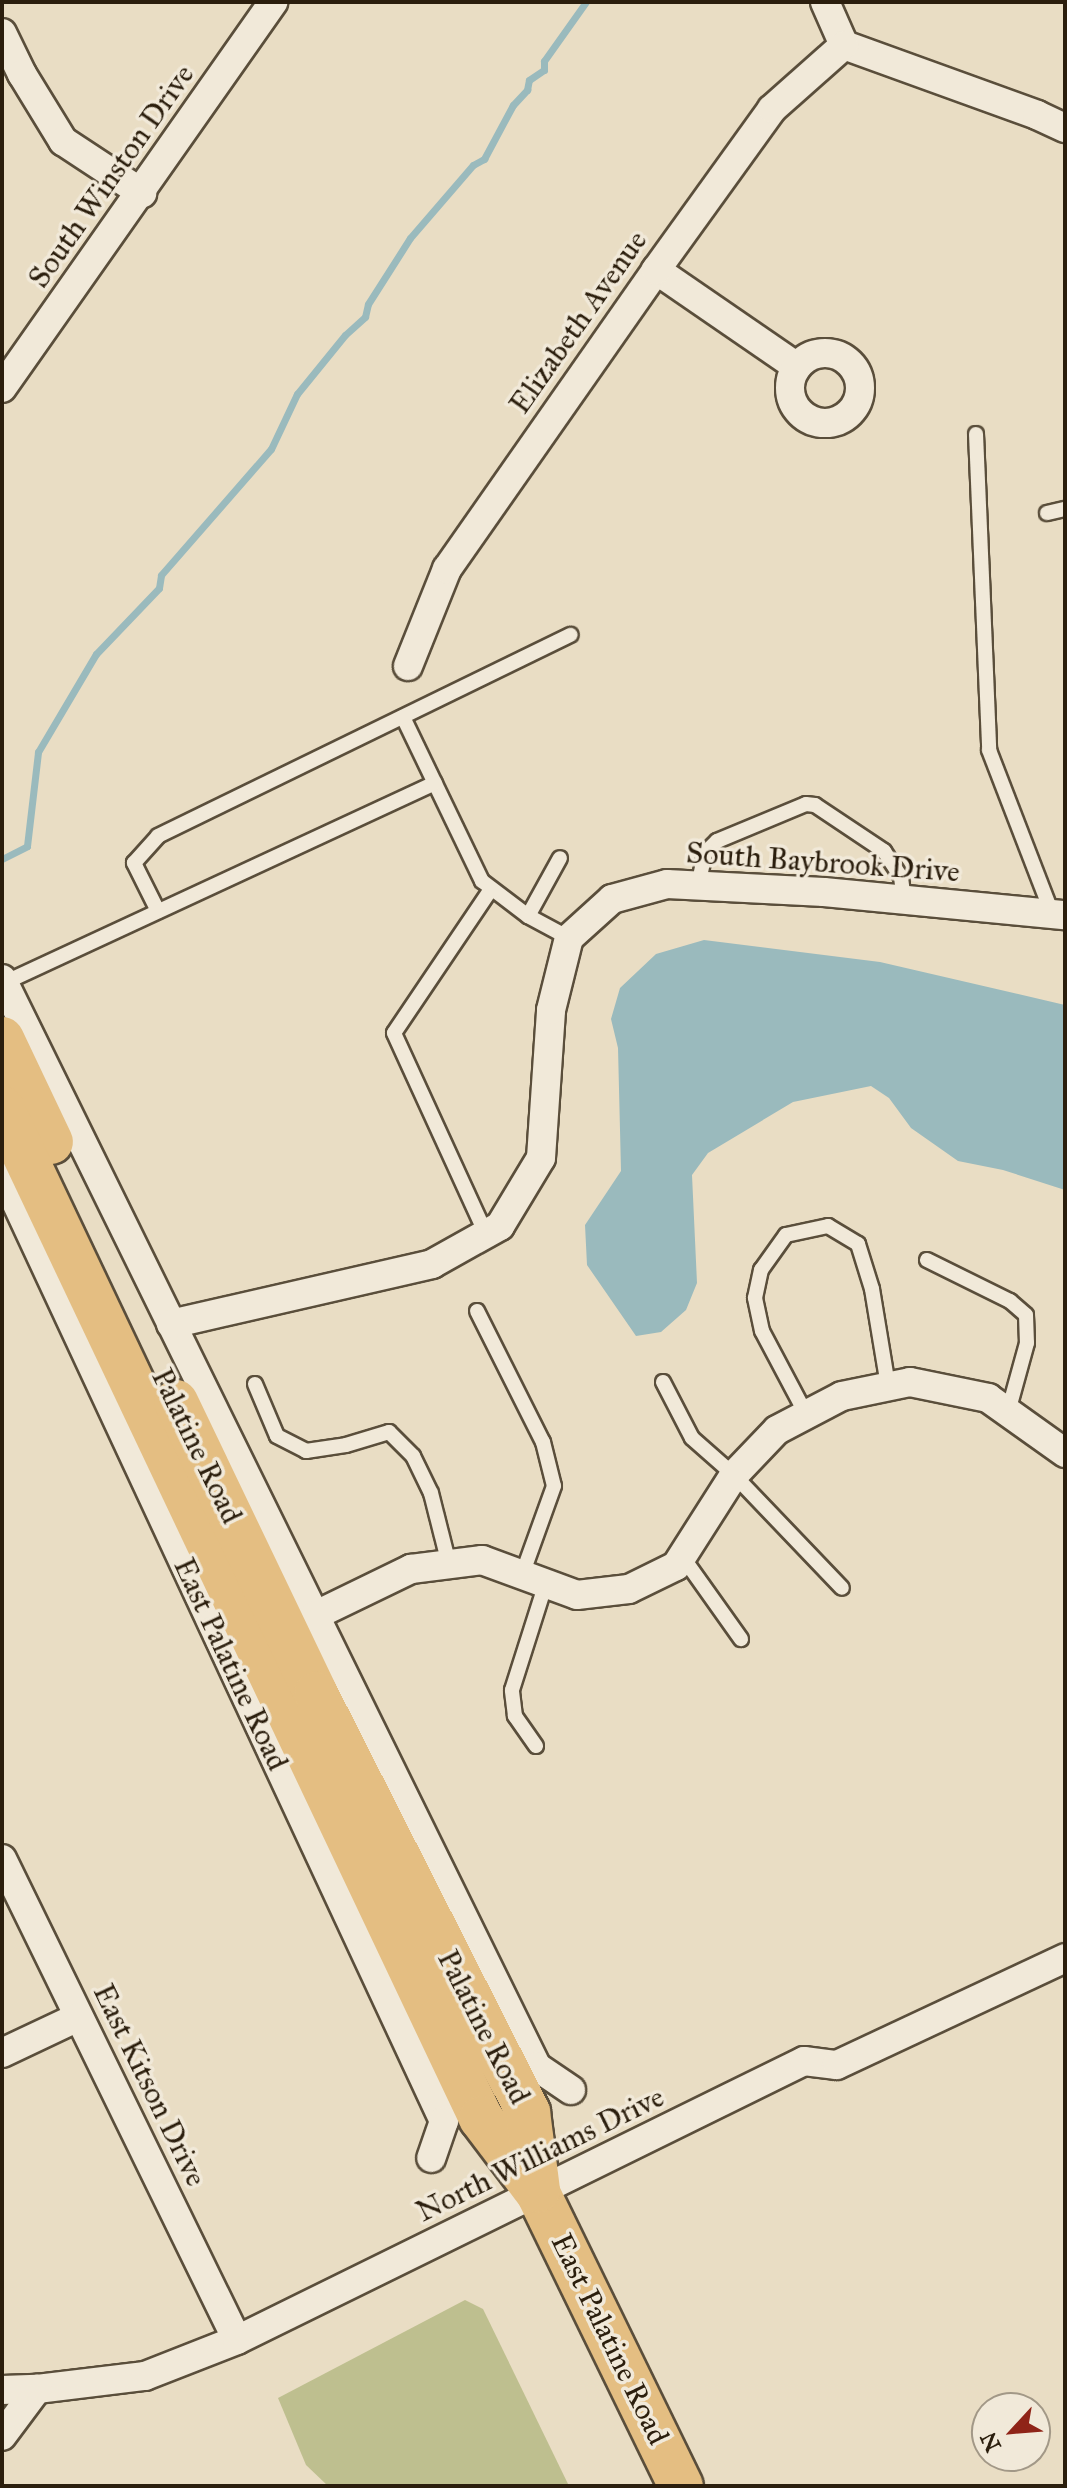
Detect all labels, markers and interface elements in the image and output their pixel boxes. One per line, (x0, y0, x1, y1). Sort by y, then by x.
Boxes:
street label: South Winston Drive (20, 57, 202, 295)
street label: Elizabeth Avenue (502, 224, 654, 420)
street label: South Baybrook Drive (685, 834, 961, 890)
street label: Palatine Road (144, 1363, 250, 1529)
street label: East Palatine Road (166, 1552, 296, 1776)
street label: Palatine Road (430, 1944, 538, 2110)
street label: East Kitson Drive (85, 1978, 215, 2192)
street label: North Williams Drive (410, 2078, 670, 2230)
street label: East Palatine Road (543, 2228, 677, 2450)
north arrow (971, 2392, 1051, 2472)
text: N (975, 2428, 1007, 2456)

